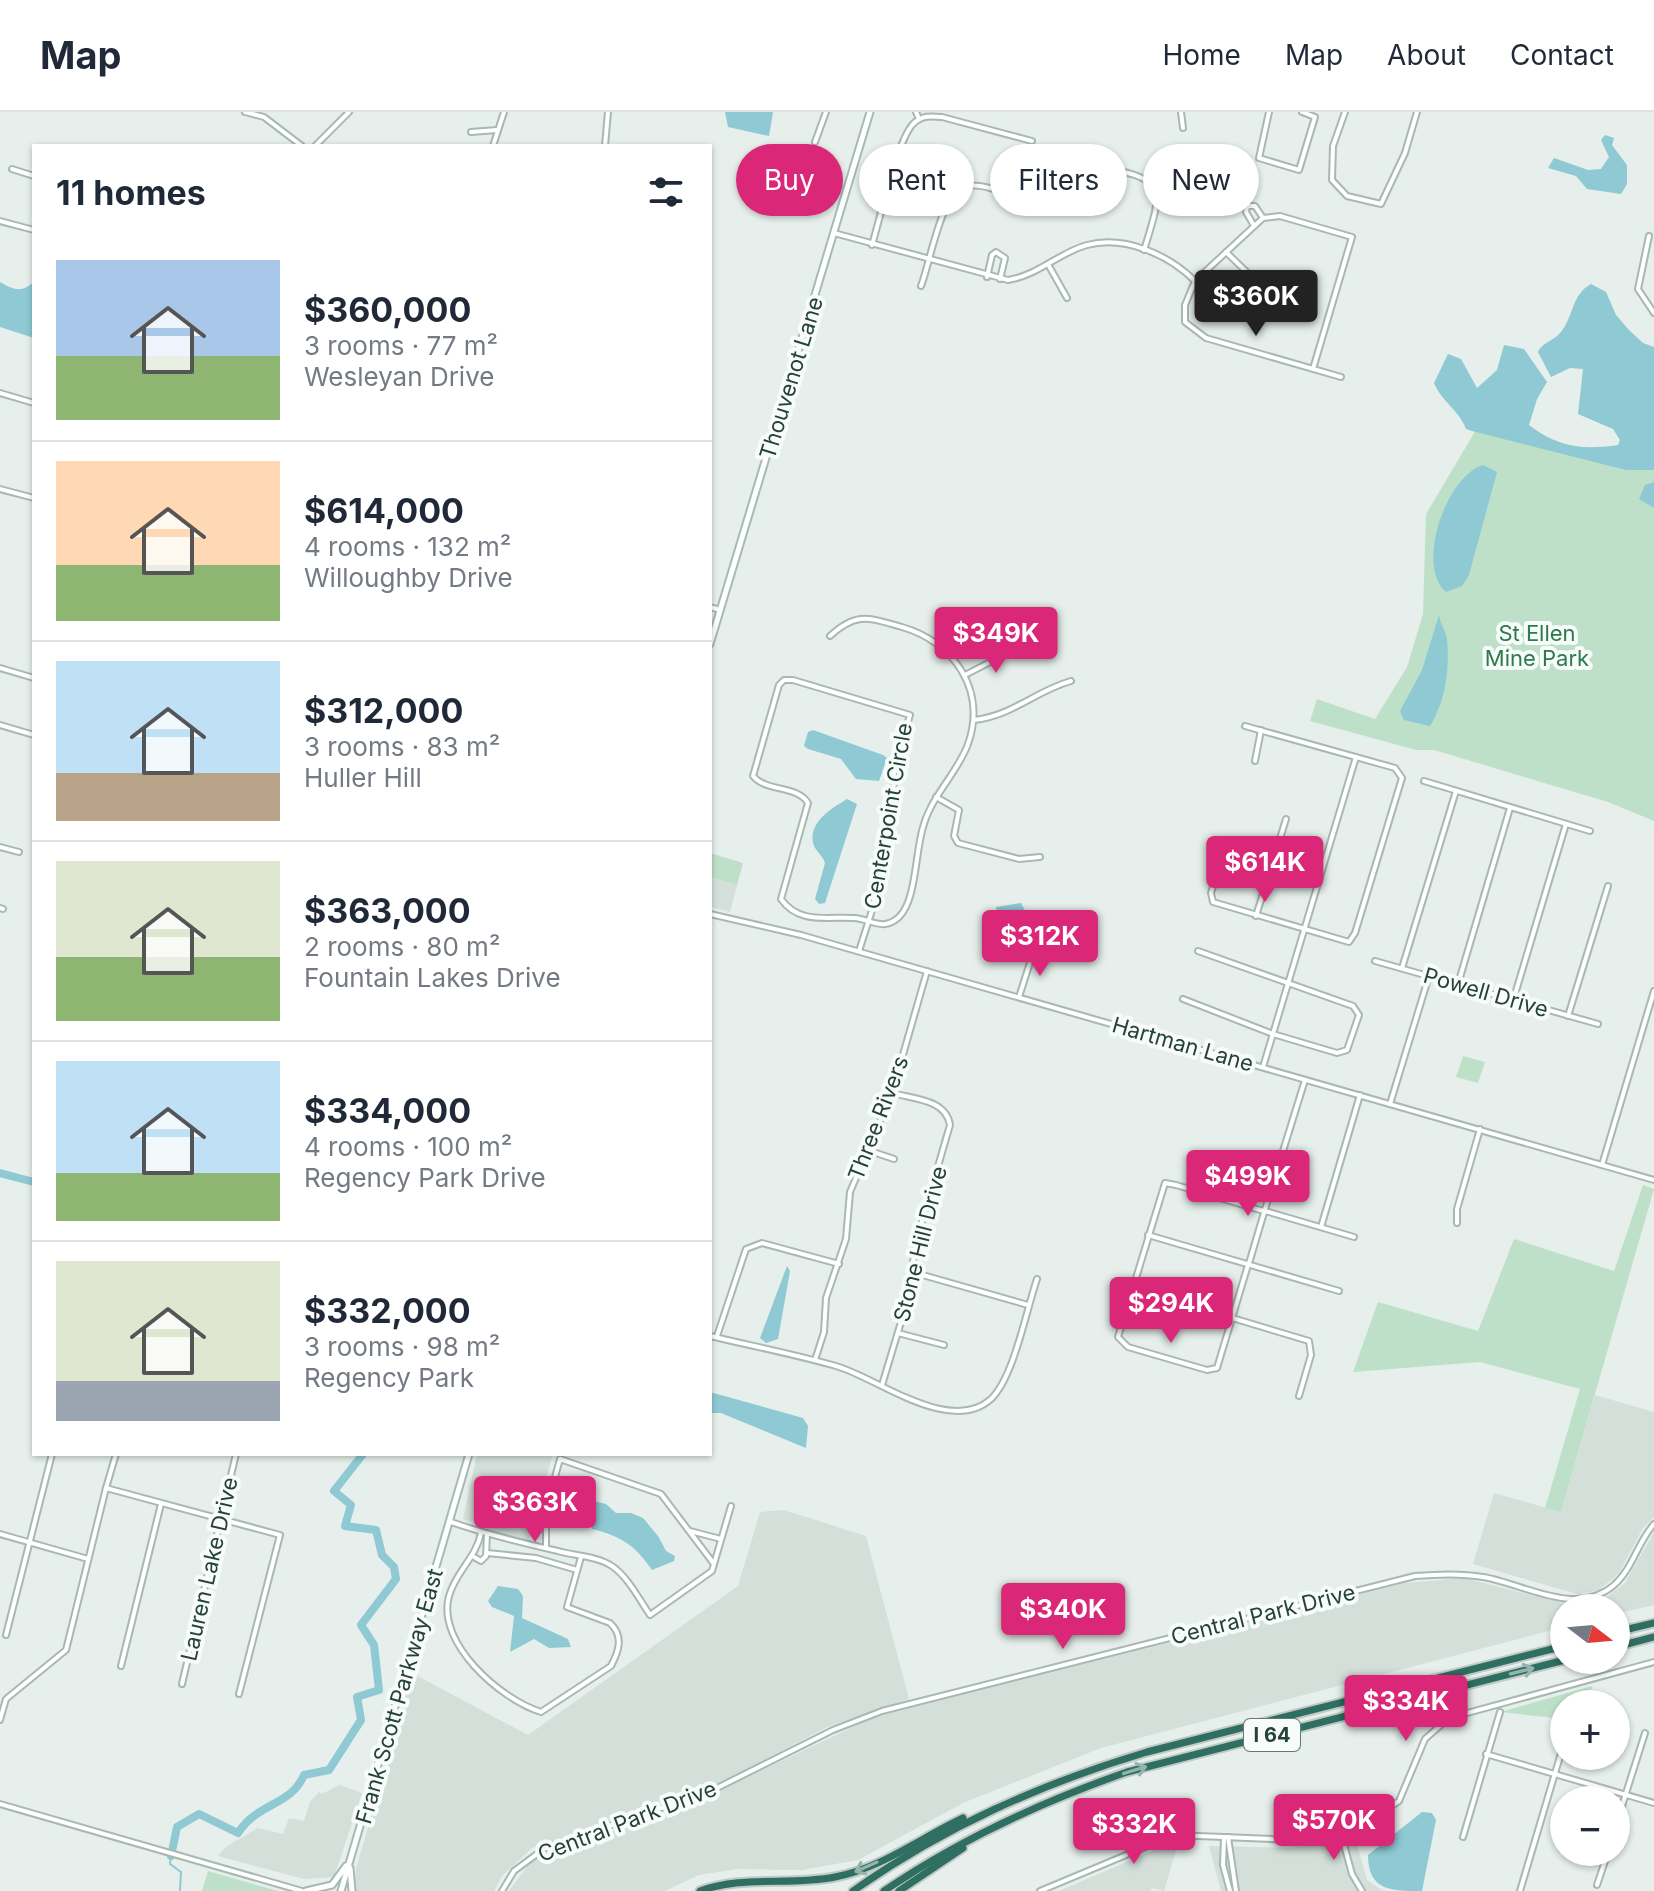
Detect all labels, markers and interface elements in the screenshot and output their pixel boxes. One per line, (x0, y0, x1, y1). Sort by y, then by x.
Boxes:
text: Map (40, 32, 121, 78)
text: Home (1162, 38, 1241, 72)
text: Map (1285, 38, 1343, 72)
text: About (1387, 38, 1466, 72)
text: Contact (1510, 38, 1614, 72)
chip: Buy (736, 144, 843, 216)
chip: Rent (859, 144, 974, 216)
chip: Filters (990, 144, 1127, 216)
chip: New (1143, 144, 1259, 216)
icon: filters (644, 170, 688, 214)
text: 11 homes (56, 172, 206, 213)
pin: $360K (1200, 270, 1312, 338)
text: $360K (1213, 280, 1299, 311)
text: $360,000 (304, 289, 471, 330)
icon: home (120, 292, 216, 388)
street label: Thouvenot Lane (754, 294, 828, 462)
text: 3 rooms · 77 m² (304, 330, 498, 361)
text: Wesleyan Drive (304, 361, 494, 392)
text: $614,000 (304, 490, 464, 531)
icon: home (120, 493, 216, 589)
text: 4 rooms · 132 m² (304, 531, 511, 562)
text: Willoughby Drive (304, 562, 513, 593)
pin: $349K (940, 607, 1052, 675)
text: $349K (953, 617, 1039, 648)
park label: St Ellen Mine Park (1485, 620, 1589, 671)
text: $312,000 (304, 690, 463, 731)
icon: home (120, 693, 216, 789)
street label: Centerpoint Circle (859, 721, 917, 911)
text: 3 rooms · 83 m² (304, 731, 500, 762)
text: Huller Hill (304, 762, 422, 793)
pin: $614K (1209, 836, 1321, 904)
text: $614K (1224, 846, 1306, 877)
text: $363,000 (304, 890, 471, 931)
icon: home (120, 893, 216, 989)
pin: $312K (984, 910, 1096, 978)
text: $312K (1000, 920, 1080, 951)
text: 2 rooms · 80 m² (304, 931, 500, 962)
text: Fountain Lakes Drive (304, 962, 561, 993)
street label: Powell Drive (1421, 962, 1551, 1022)
street label: Hartman Lane (1109, 1011, 1257, 1077)
street label: Three Rivers (842, 1052, 914, 1184)
text: $334,000 (304, 1090, 471, 1131)
icon: home (120, 1093, 216, 1189)
text: 4 rooms · 100 m² (304, 1131, 512, 1162)
pin: $499K (1192, 1150, 1304, 1218)
text: $499K (1204, 1160, 1292, 1191)
text: Regency Park Drive (304, 1162, 546, 1193)
street label: Stone Hill Drive (888, 1164, 952, 1324)
pin: $294K (1115, 1277, 1227, 1345)
text: $294K (1128, 1287, 1214, 1318)
text: $332,000 (304, 1290, 471, 1331)
icon: home (120, 1293, 216, 1389)
text: 3 rooms · 98 m² (304, 1331, 500, 1362)
text: Regency Park (304, 1362, 474, 1393)
street label: Lauren Lake Drive (175, 1475, 243, 1663)
pin: $363K (479, 1476, 591, 1544)
text: $363K (492, 1486, 578, 1517)
street label: Frank Scott Parkway East (350, 1565, 448, 1827)
street label: Central Park Drive (1168, 1579, 1358, 1649)
pin: $340K (1007, 1583, 1119, 1651)
text: $340K (1019, 1593, 1107, 1624)
north arrow (1550, 1594, 1630, 1674)
map controls (1550, 1594, 1630, 1866)
one-way arrow (1509, 1662, 1535, 1677)
pin: $334K (1350, 1675, 1462, 1743)
text: $334K (1363, 1685, 1449, 1716)
button: + (1550, 1690, 1630, 1770)
road number: I 64 (1244, 1719, 1300, 1751)
one-way arrow (1122, 1762, 1147, 1776)
street label: Central Park Drive (534, 1775, 720, 1867)
button: − (1550, 1786, 1630, 1866)
pin: $570K (1278, 1794, 1390, 1862)
pin: $332K (1078, 1798, 1190, 1866)
text: $570K (1292, 1804, 1376, 1835)
text: $332K (1091, 1808, 1177, 1839)
one-way arrow (854, 1860, 879, 1875)

